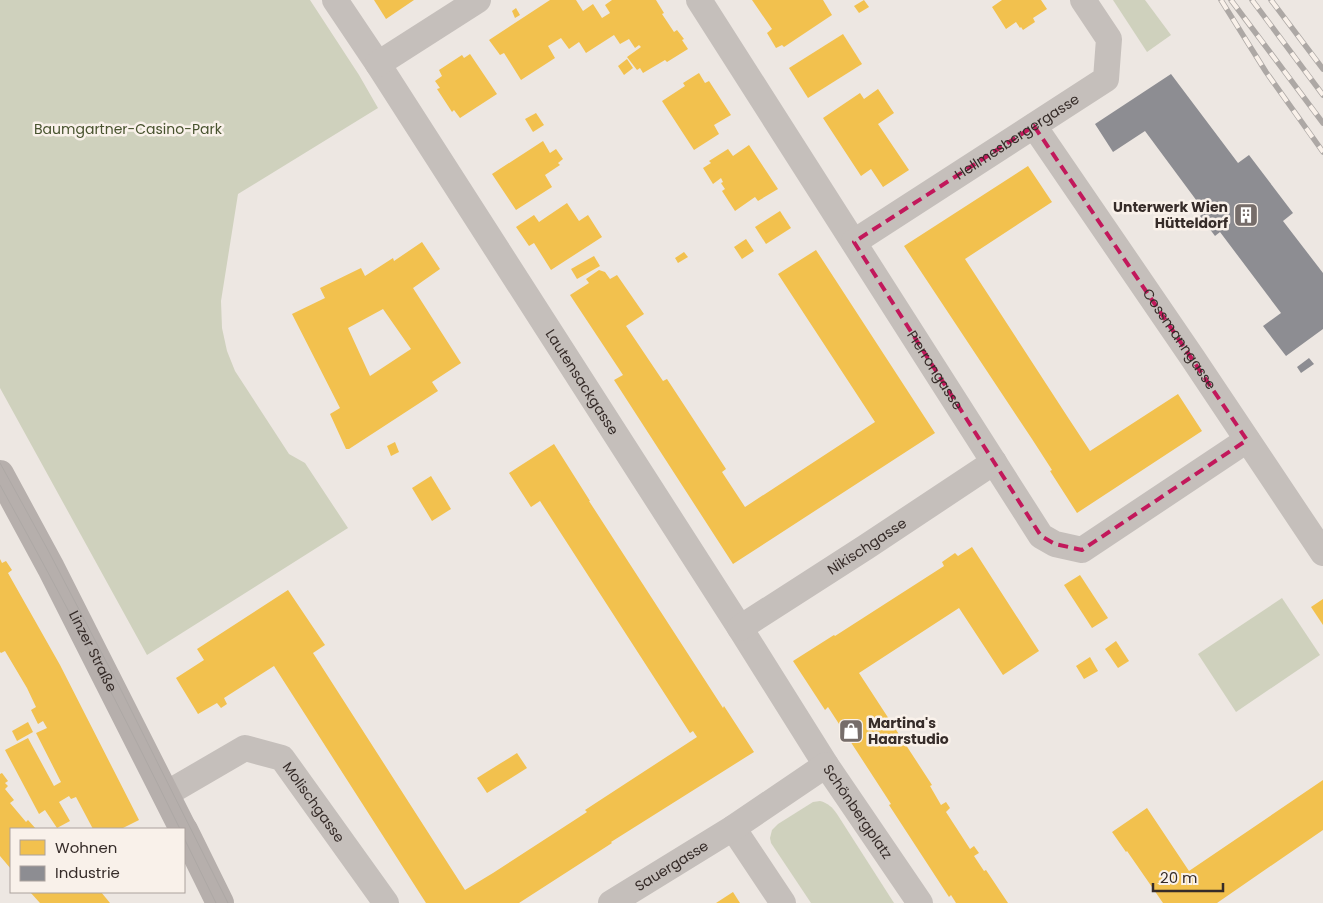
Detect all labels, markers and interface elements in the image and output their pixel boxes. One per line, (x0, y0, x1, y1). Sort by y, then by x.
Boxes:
street label: Hellmesbergergasse (951, 89, 1083, 184)
park label: Baumgartner-Casino-Park (34, 119, 223, 139)
place label: Unterwerk Wien Hütteldorf (1113, 197, 1228, 233)
building icon: Unterwerk Wien Hütteldorf (1233, 202, 1259, 228)
street label: Cossmanngasse (1138, 284, 1221, 394)
street label: Lautensackgasse (541, 325, 624, 439)
street label: Pierrongasse (902, 326, 968, 414)
street label: Nikischgasse (823, 513, 911, 579)
street label: Linzer Straße (64, 607, 122, 695)
place label: Martina's Haarstudio (868, 713, 949, 749)
shop icon: Martina's Haarstudio (838, 718, 864, 744)
street label: Molischgasse (278, 758, 350, 847)
street label: Schönbergplatz (818, 760, 897, 863)
legend (10, 828, 185, 893)
street label: Sauergasse (631, 835, 712, 896)
text: Wohnen (55, 837, 117, 858)
scale bar (1153, 860, 1223, 892)
text: Industrie (55, 862, 120, 883)
text: 20 m (1160, 867, 1198, 888)

